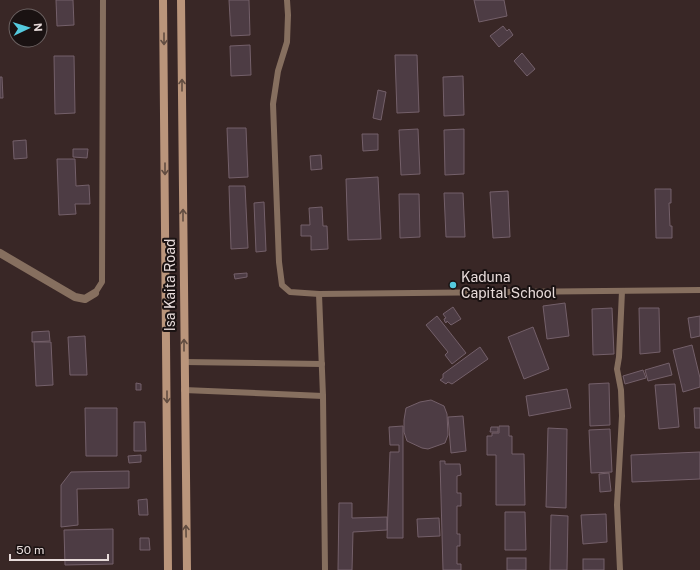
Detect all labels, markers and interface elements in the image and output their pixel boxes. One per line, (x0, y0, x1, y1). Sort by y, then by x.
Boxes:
north arrow (8, 8, 48, 48)
text: N (32, 23, 44, 32)
one-way arrow (160, 32, 168, 45)
one-way arrow (178, 79, 186, 92)
one-way arrow (161, 162, 169, 175)
one-way arrow (179, 209, 187, 222)
street label: Isa Kaita Road (162, 239, 178, 331)
place label: Kaduna Capital School (461, 269, 556, 301)
marker: Kaduna Capital School (448, 280, 458, 290)
one-way arrow (180, 339, 188, 352)
one-way arrow (163, 390, 171, 403)
one-way arrow (182, 525, 190, 538)
scale bar (10, 536, 108, 562)
text: 50 m (16, 543, 44, 557)

